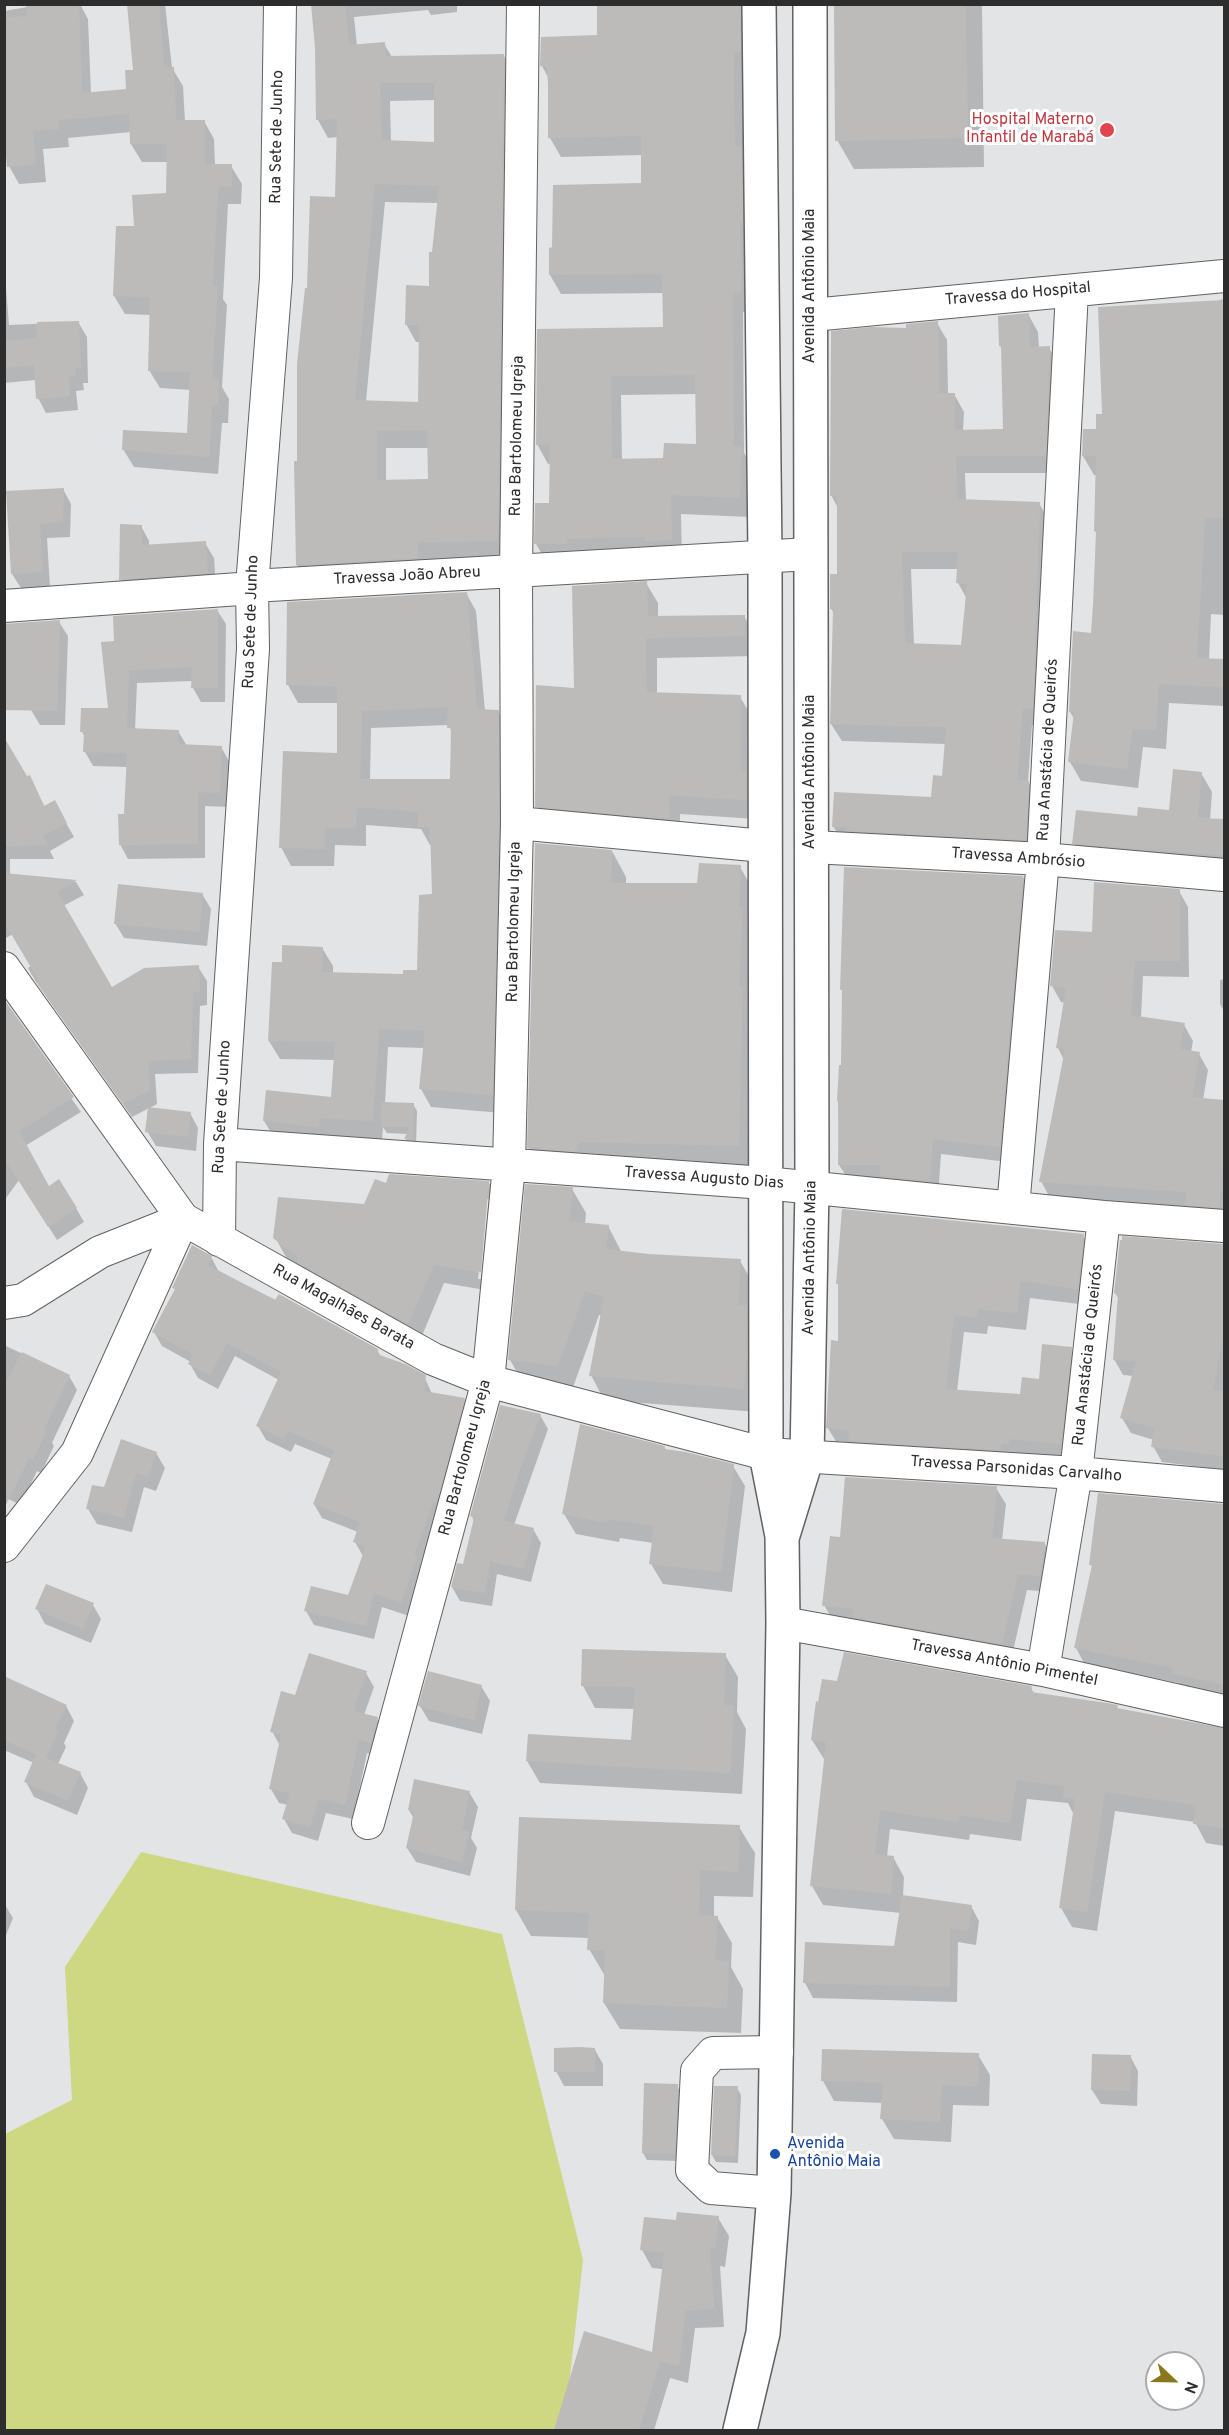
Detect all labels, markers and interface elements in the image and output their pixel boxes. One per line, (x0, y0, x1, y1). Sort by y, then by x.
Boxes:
street label: Rua Sete de Junho (267, 70, 289, 204)
place label: Hospital Materno Infantil de Marabá (966, 111, 1094, 149)
marker: Hospital Materno Infantil de Marabá (1098, 121, 1116, 139)
street label: Avenida Antônio Maia (801, 209, 821, 363)
street label: Travessa do Hospital (944, 279, 1092, 311)
street label: Rua Bartolomeu Igreja (507, 355, 529, 517)
street label: Rua Sete de Junho (240, 555, 264, 689)
street label: Travessa João Abreu (333, 564, 481, 590)
street label: Rua Anastácia de Queirós (1035, 658, 1063, 842)
street label: Avenida Antônio Maia (801, 695, 821, 849)
street label: Rua Bartolomeu Igreja (504, 841, 526, 1003)
street label: Travessa Ambrósio (950, 845, 1086, 873)
street label: Rua Sete de Junho (210, 1040, 236, 1174)
street label: Travessa Augusto Dias (623, 1164, 785, 1194)
street label: Avenida Antônio Maia (800, 1180, 822, 1336)
street label: Rua Magalhães Barata (269, 1261, 417, 1355)
street label: Rua Anastácia de Queirós (1070, 1263, 1108, 1447)
street label: Rua Bartolomeu Igreja (436, 1378, 496, 1538)
street label: Travessa Parsonidas Carvalho (909, 1453, 1123, 1487)
street label: Travessa Antônio Pimentel (909, 1636, 1099, 1692)
place label: Avenida Antônio Maia (787, 2135, 881, 2173)
marker: Avenida Antônio Maia (768, 2147, 782, 2161)
north arrow (1145, 2351, 1205, 2411)
text: N (1178, 2378, 1201, 2396)

